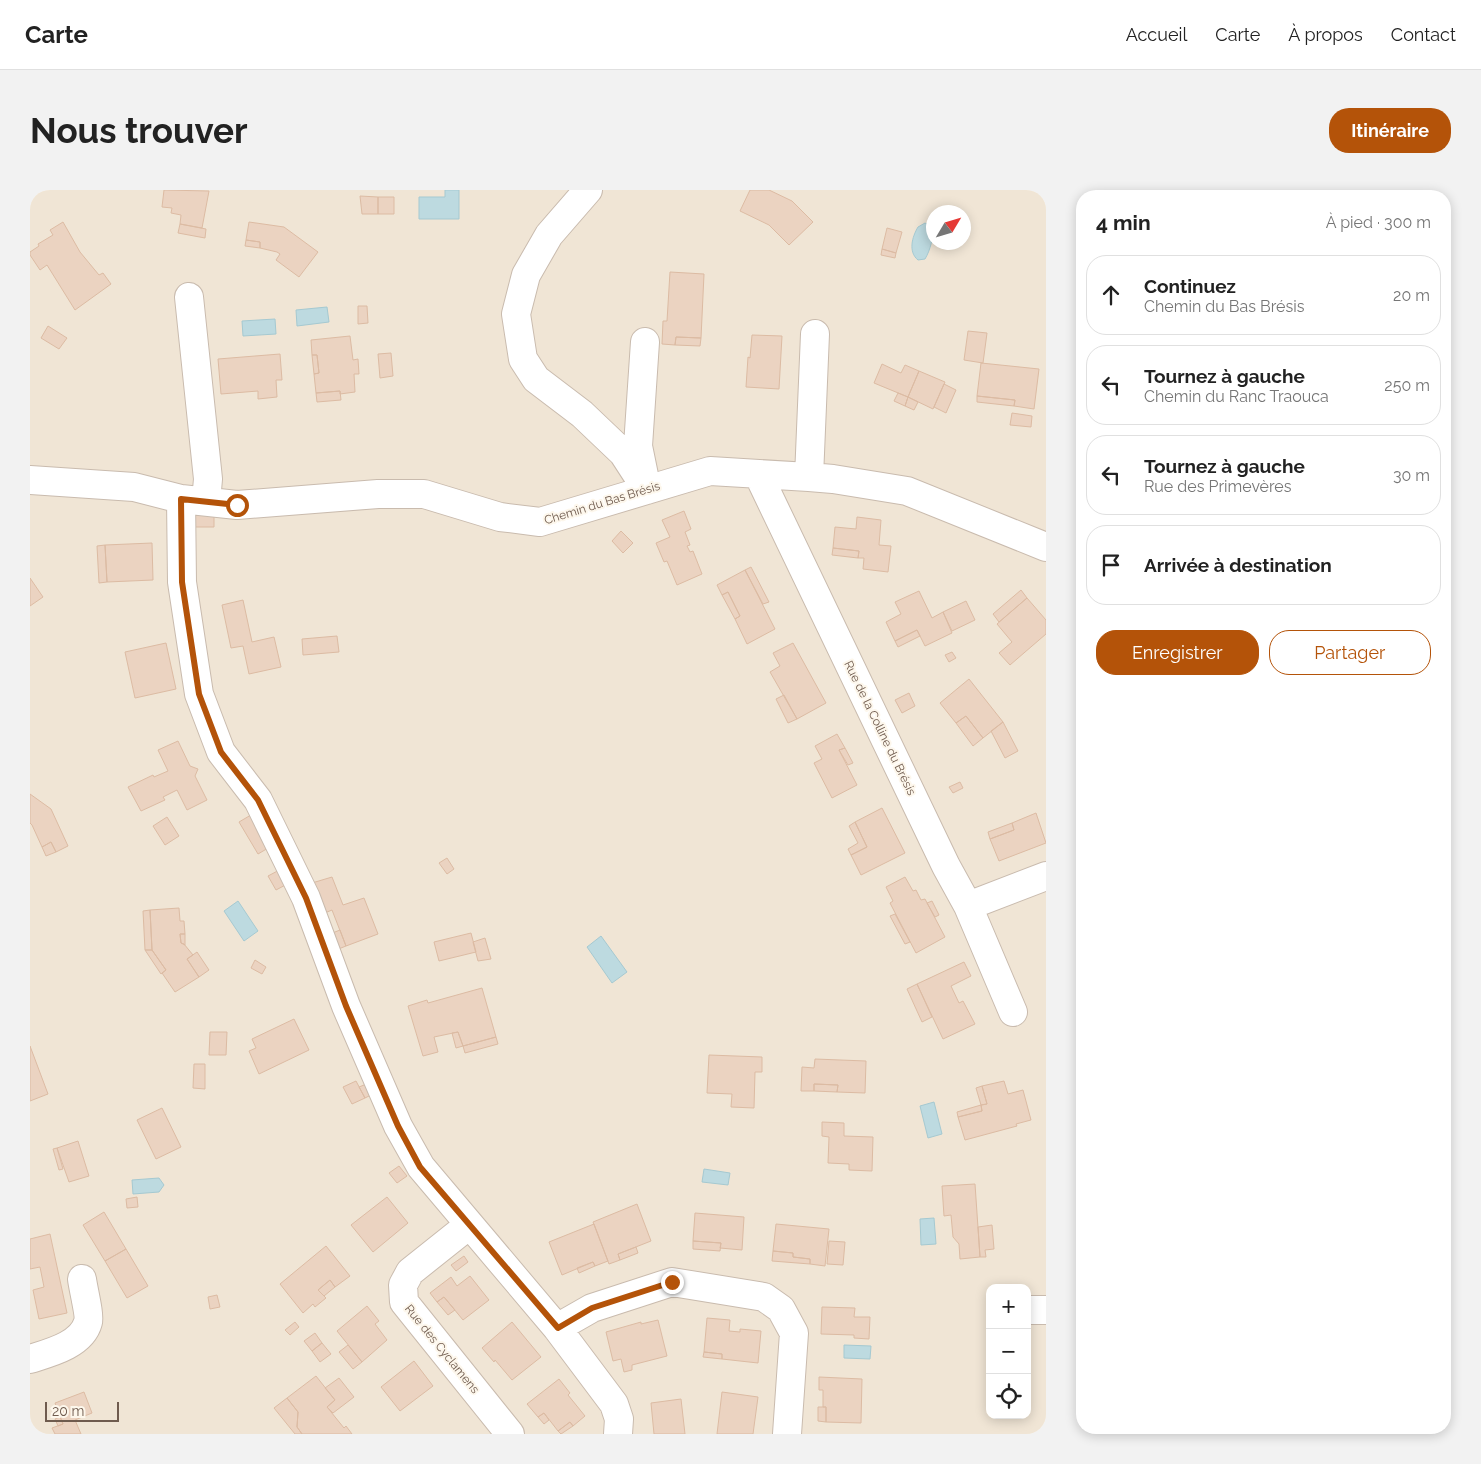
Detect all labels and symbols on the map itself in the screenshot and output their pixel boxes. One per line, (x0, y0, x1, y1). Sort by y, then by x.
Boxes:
north arrow (926, 205, 971, 250)
street label: Chemin du Bas Brésis (542, 479, 662, 527)
route start (226, 494, 249, 517)
street label: Rue de la Colline du Brésis (841, 658, 919, 798)
route end (661, 1271, 684, 1294)
street label: Rue des Cyclamens (402, 1302, 482, 1396)
scale bar (45, 1399, 119, 1422)

